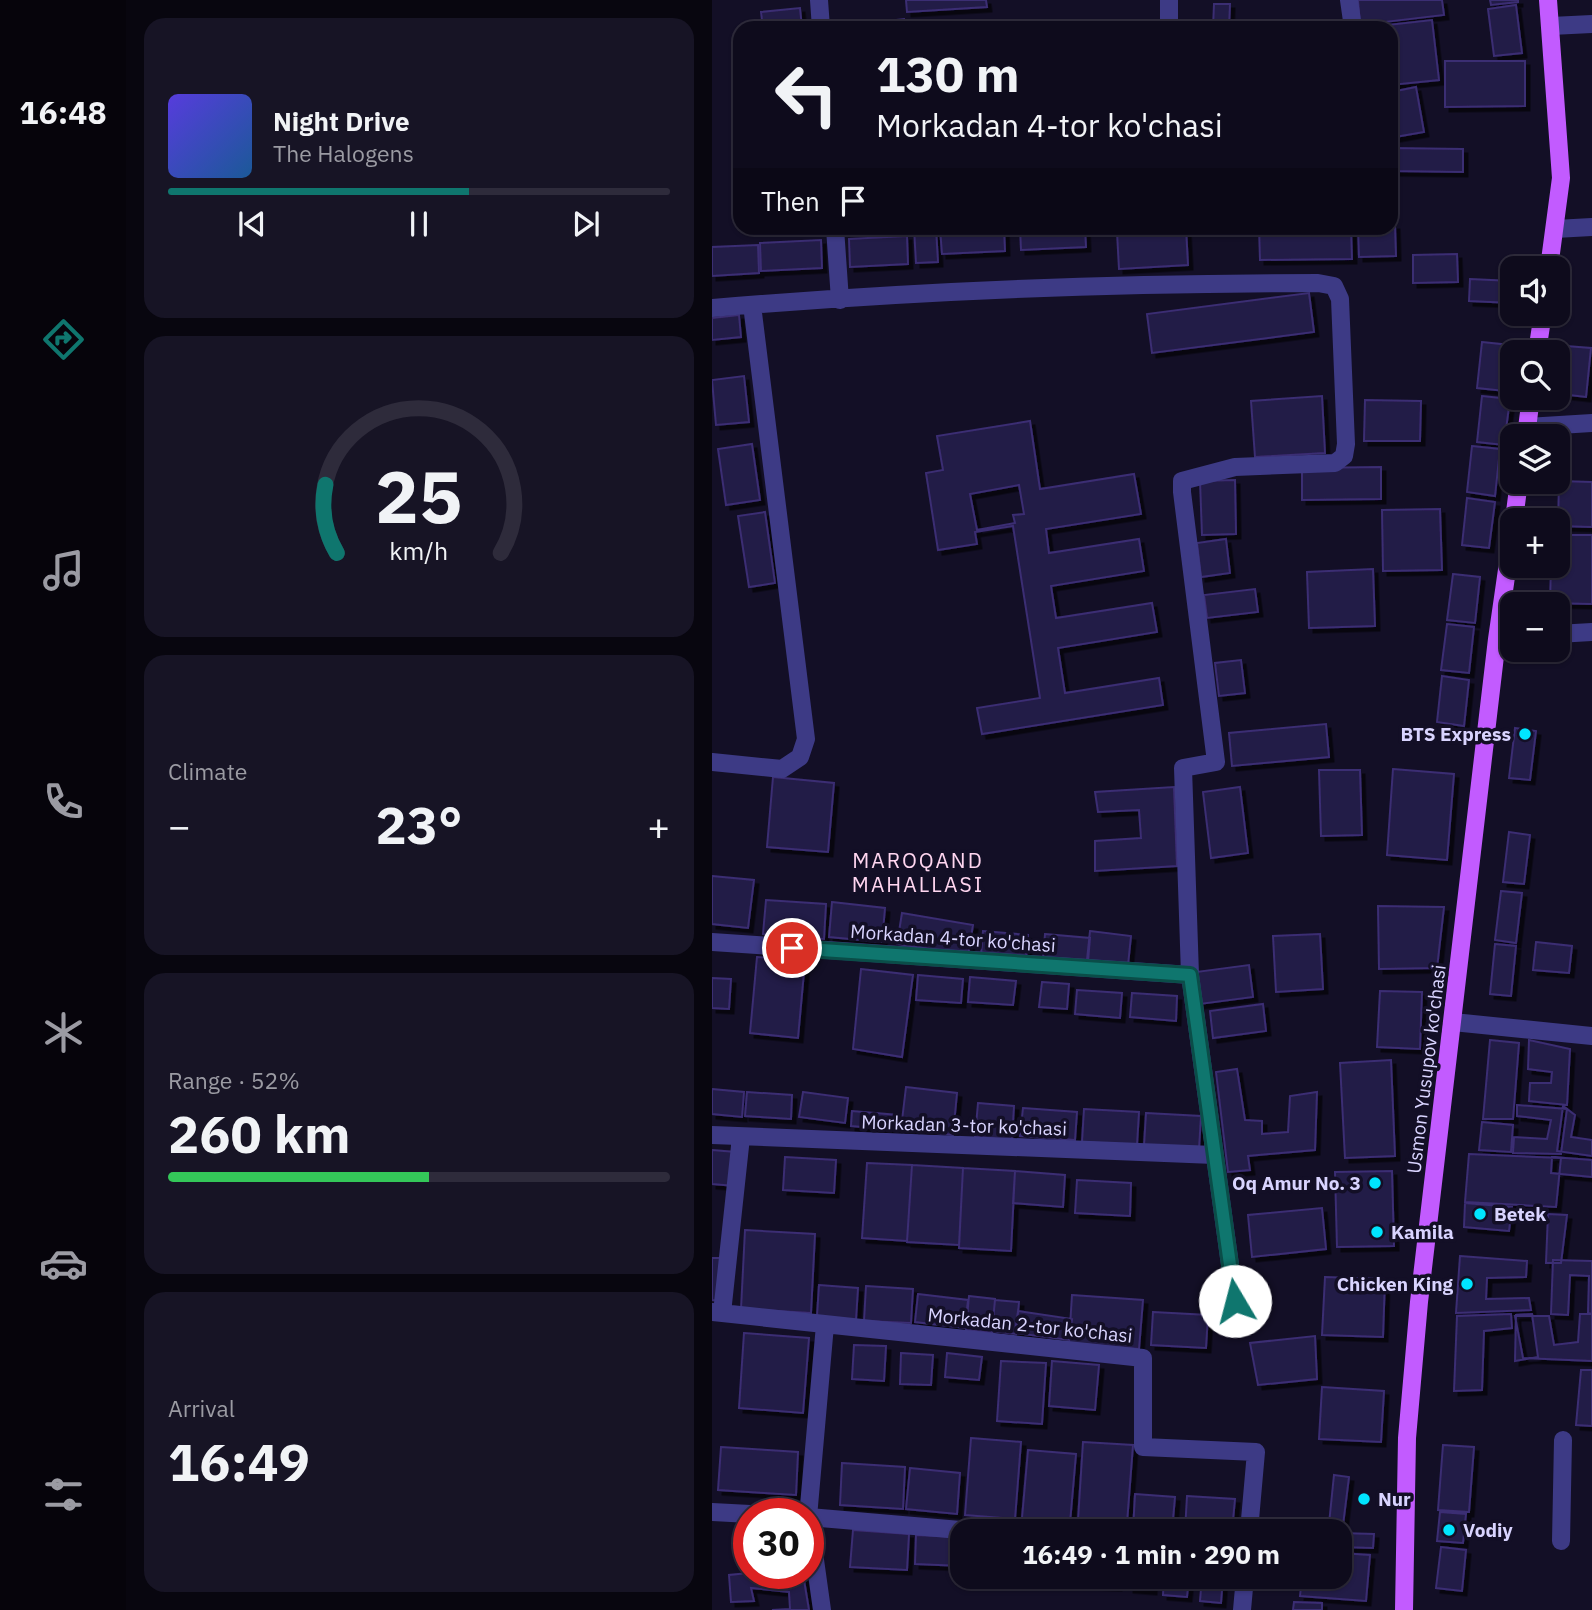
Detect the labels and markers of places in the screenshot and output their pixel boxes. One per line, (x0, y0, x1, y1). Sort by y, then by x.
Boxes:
place label: BTS Express (1401, 722, 1511, 746)
marker: BTS Express (1517, 726, 1533, 742)
pin (762, 918, 822, 978)
place label: Oq Amur No. 3 (1232, 1171, 1361, 1195)
marker: Oq Amur No. 3 (1367, 1175, 1383, 1191)
place label: Betek (1494, 1202, 1546, 1226)
marker: Betek (1472, 1206, 1488, 1222)
place label: Kamila (1391, 1220, 1454, 1244)
marker: Kamila (1369, 1224, 1385, 1240)
place label: Chicken King (1337, 1272, 1454, 1296)
marker: Chicken King (1459, 1276, 1475, 1292)
place label: Nur (1378, 1487, 1411, 1511)
marker: Nur (1356, 1491, 1372, 1507)
place label: Vodiy (1463, 1518, 1513, 1542)
marker: Vodiy (1441, 1522, 1457, 1538)

